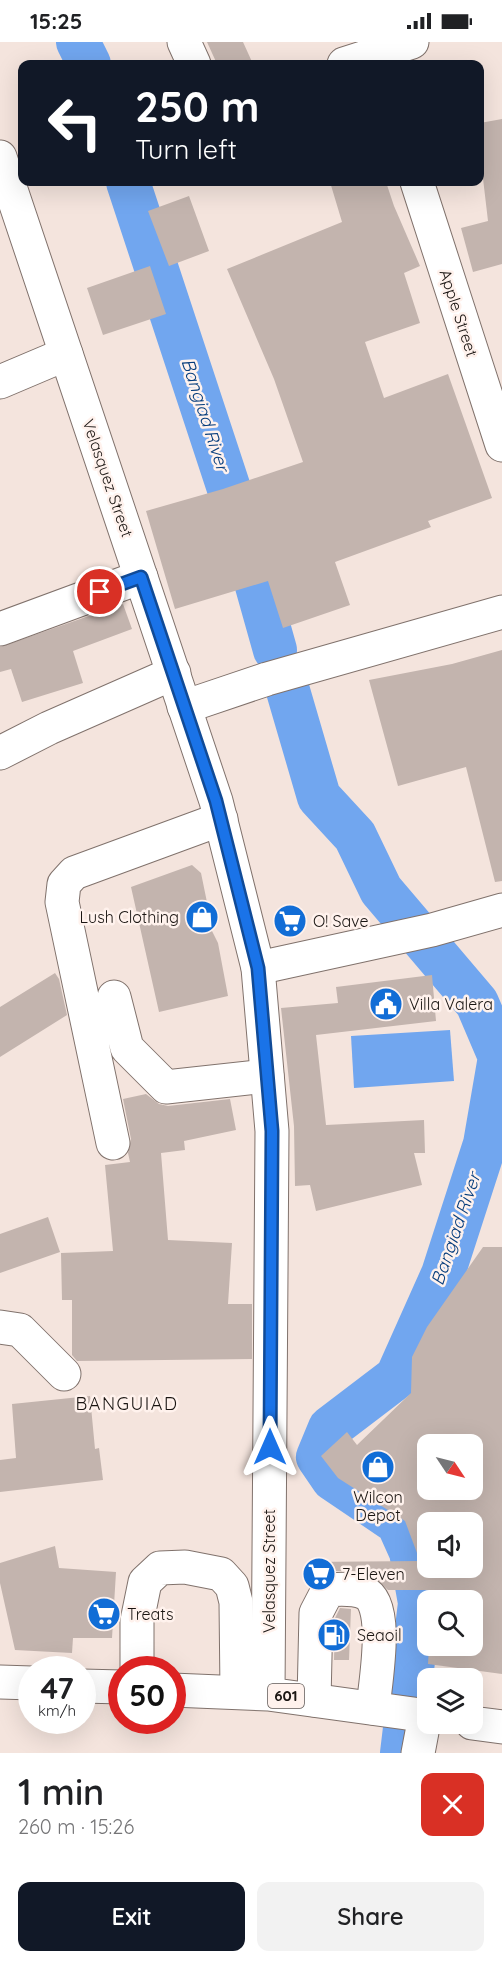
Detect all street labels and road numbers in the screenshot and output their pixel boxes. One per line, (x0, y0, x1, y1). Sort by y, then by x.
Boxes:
street label: Apple Street (436, 267, 482, 359)
street label: Velasquez Street (78, 416, 138, 540)
street label: Velasquez Street (259, 1509, 279, 1633)
road number: 601 (268, 1684, 304, 1708)

